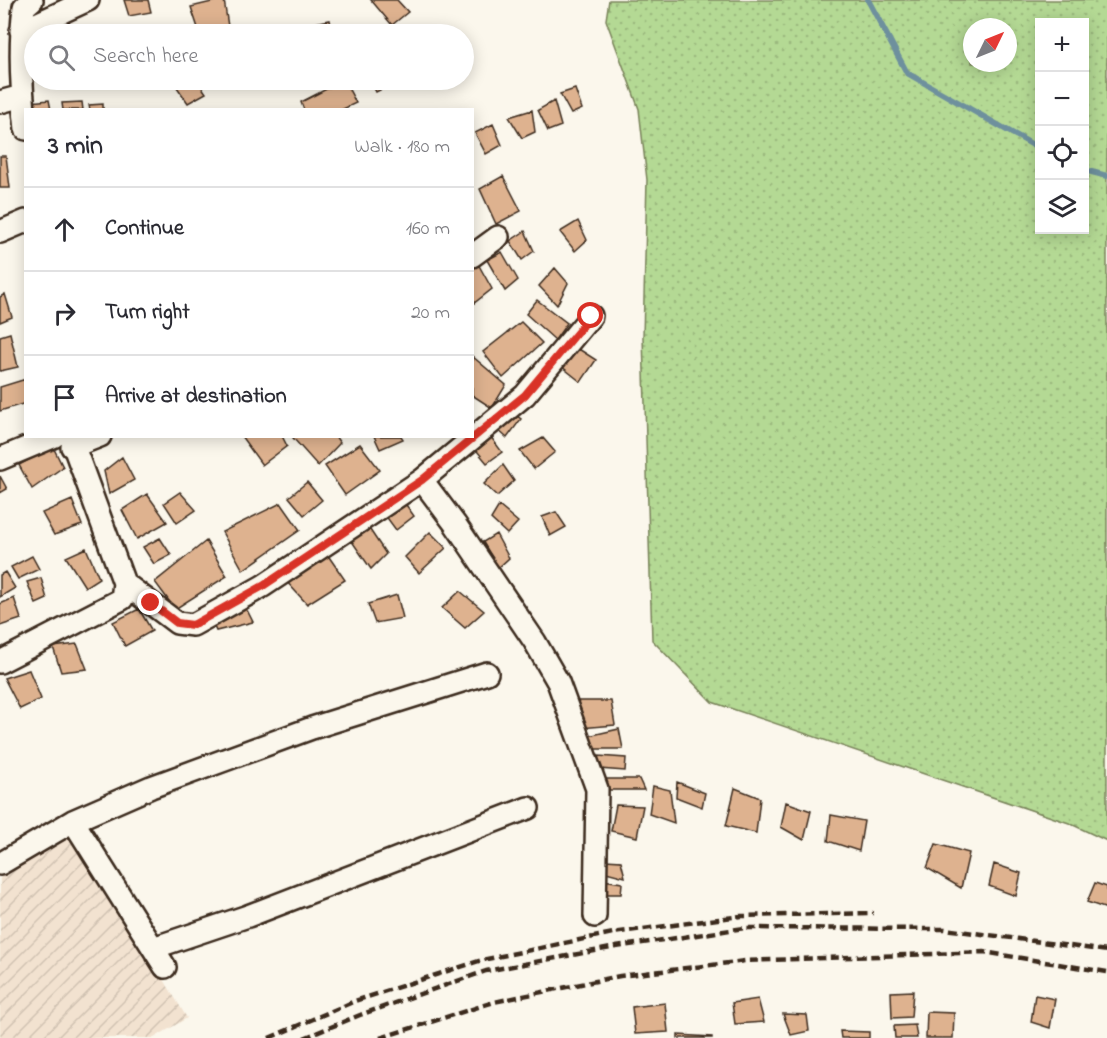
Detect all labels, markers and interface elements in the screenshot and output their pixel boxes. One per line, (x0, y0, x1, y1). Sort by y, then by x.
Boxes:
north arrow (963, 18, 1017, 72)
map controls (1035, 18, 1089, 234)
button: + (1035, 18, 1089, 72)
search box (24, 24, 474, 90)
icon: search (45, 41, 78, 74)
text: Search here (93, 41, 198, 73)
button: − (1035, 72, 1089, 126)
button: locate (1035, 126, 1089, 180)
text: 3 min (48, 128, 103, 166)
text: Walk · 180 m (354, 133, 450, 162)
button: layers (1035, 180, 1089, 234)
icon: ahead (48, 213, 81, 246)
text: Continue (105, 213, 184, 245)
text: 160 m (406, 215, 450, 244)
icon: right (48, 297, 81, 330)
text: Turn right (105, 297, 190, 329)
text: 20 m (411, 299, 450, 328)
route start (577, 302, 603, 328)
icon: arrive (48, 381, 81, 414)
text: Arrive at destination (105, 381, 287, 413)
route end (137, 589, 163, 615)

